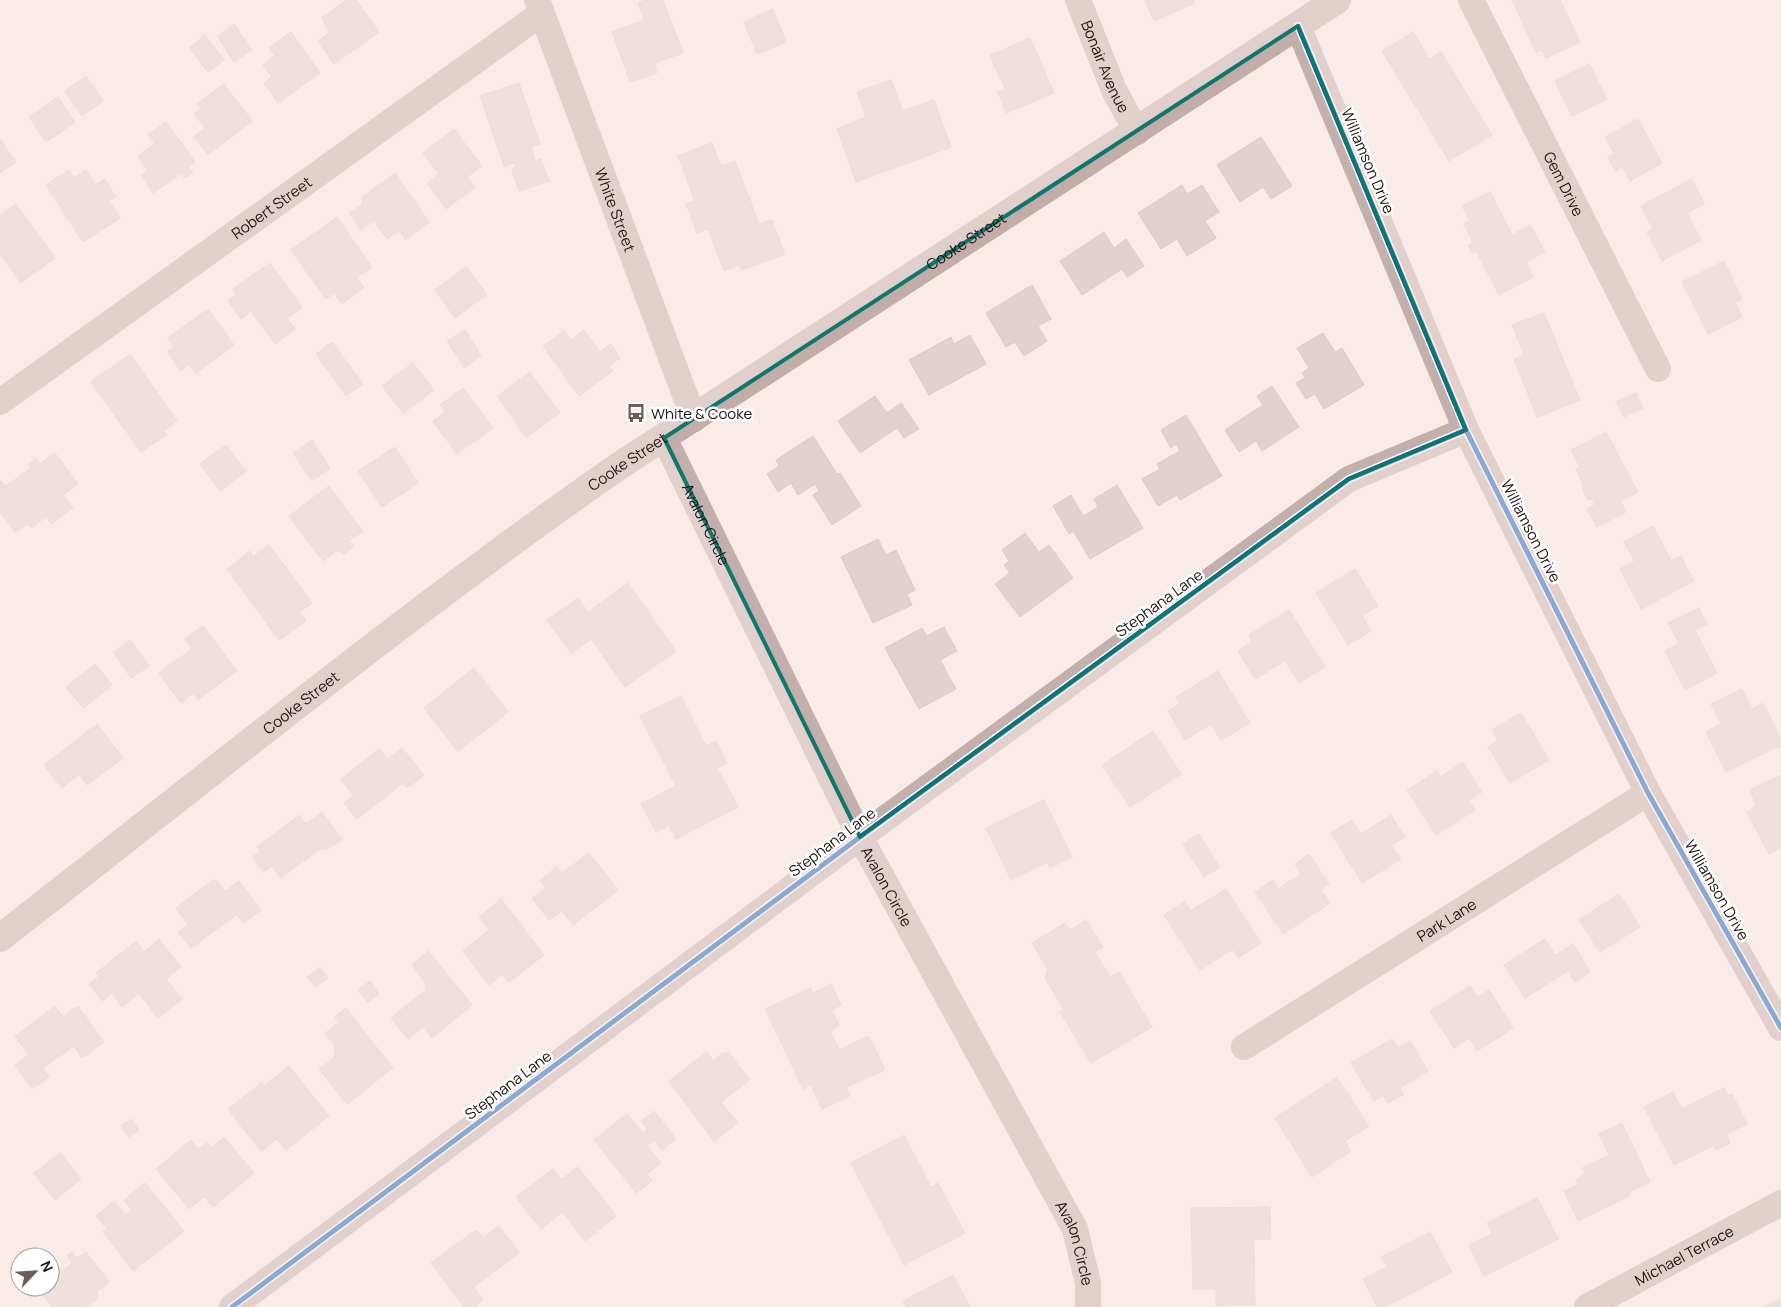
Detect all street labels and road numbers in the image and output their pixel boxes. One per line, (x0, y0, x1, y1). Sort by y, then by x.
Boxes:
street label: Bonair Avenue (1077, 17, 1135, 117)
street label: Williamson Drive (1336, 105, 1400, 217)
street label: Gem Drive (1539, 148, 1589, 220)
street label: White Street (590, 165, 641, 255)
street label: Robert Street (227, 171, 316, 243)
street label: Cooke Street (922, 207, 1010, 275)
street label: Cooke Street (583, 427, 671, 495)
street label: Williamson Drive (1496, 476, 1566, 586)
street label: Avalon Circle (677, 480, 735, 569)
street label: Stephana Lane (1111, 564, 1207, 642)
street label: Cooke Street (258, 666, 343, 739)
street label: Stephana Lane (784, 802, 880, 882)
street label: Williamson Drive (1680, 836, 1754, 944)
street label: Avalon Circle (857, 843, 918, 931)
street label: Park Lane (1413, 893, 1480, 946)
street label: Stephana Lane (460, 1045, 556, 1125)
street label: Avalon Circle (1051, 1197, 1099, 1288)
street label: Michael Terrace (1631, 1220, 1737, 1290)

